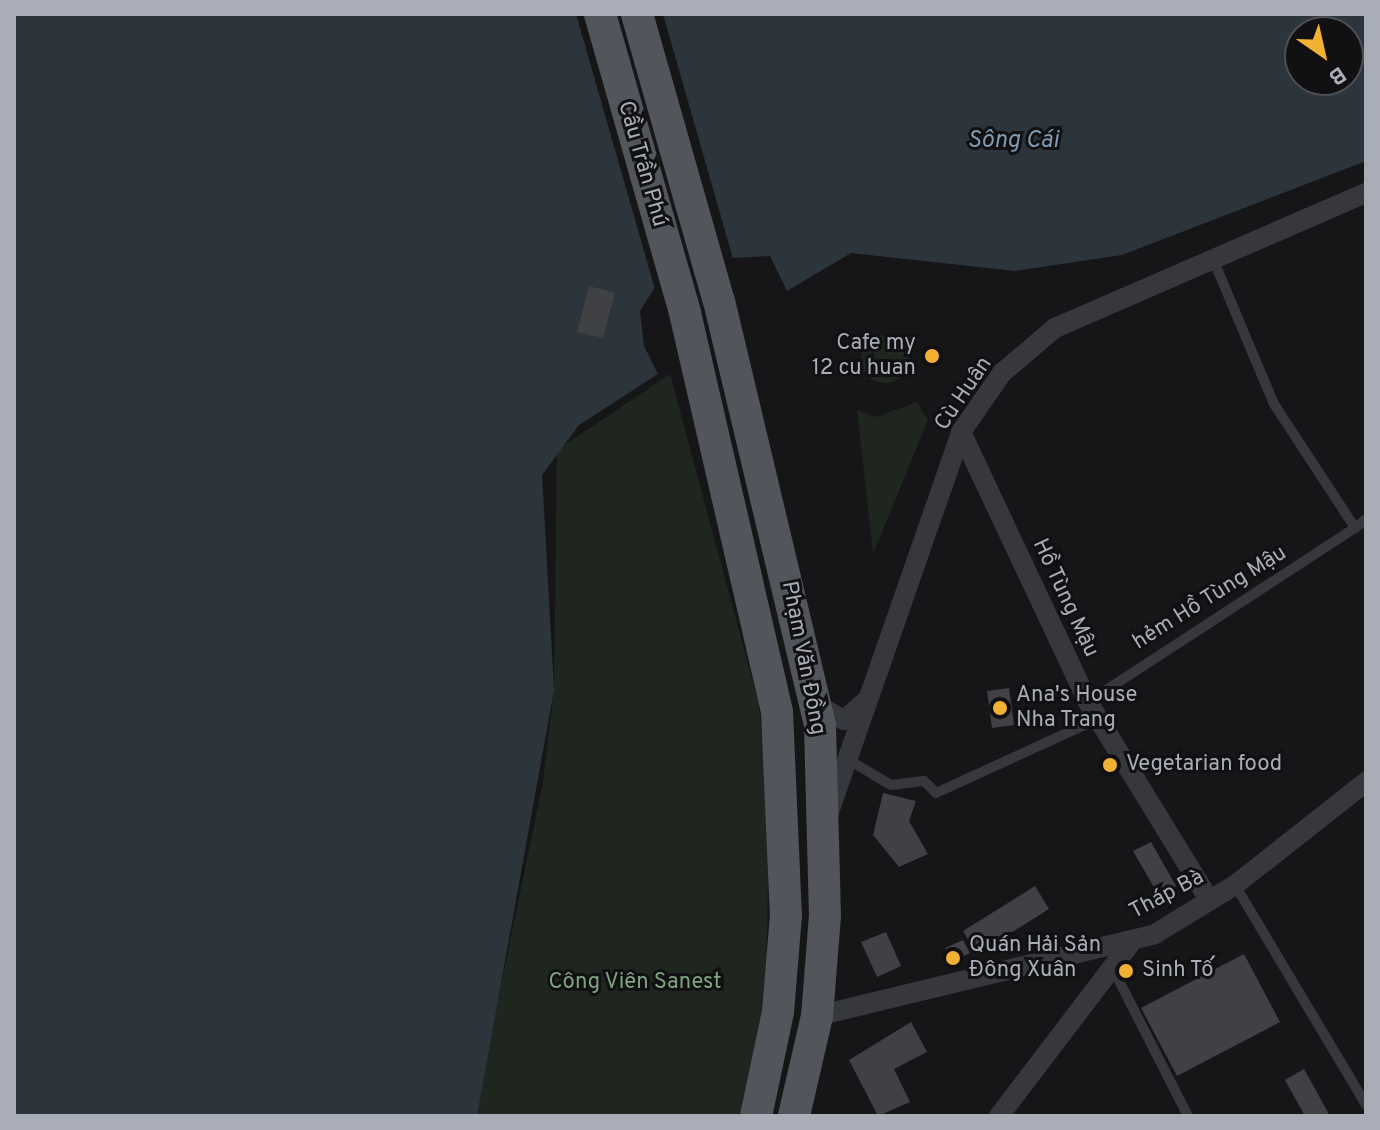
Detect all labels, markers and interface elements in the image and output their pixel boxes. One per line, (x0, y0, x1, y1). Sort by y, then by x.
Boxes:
north arrow (1284, 16, 1364, 96)
text: B (1323, 59, 1350, 90)
street label: Cầu Trần Phú (611, 98, 673, 230)
water label: Sông Cái (967, 128, 1059, 156)
place label: Cafe my 12 cu huan (812, 330, 916, 382)
marker: Cafe my 12 cu huan (923, 347, 941, 365)
street label: Cù Huân (930, 352, 998, 436)
street label: Hồ Tùng Mậu (1026, 534, 1104, 662)
street label: hẻm Hồ Tùng Mậu (1128, 540, 1292, 656)
street label: Phạm Văn Đồng (775, 578, 831, 738)
place label: Ana's House Nha Trang (1016, 682, 1137, 734)
marker: Ana's House Nha Trang (991, 699, 1009, 717)
place label: Vegetarian food (1126, 752, 1282, 778)
marker: Vegetarian food (1101, 756, 1119, 774)
street label: Tháp Bà (1125, 864, 1209, 926)
place label: Quán Hải Sản Đông Xuân (969, 932, 1101, 984)
marker: Quán Hải Sản Đông Xuân (944, 949, 962, 967)
place label: Sinh Tố (1142, 958, 1214, 984)
marker: Sinh Tố (1117, 962, 1135, 980)
park label: Công Viên Sanest (548, 970, 722, 996)

